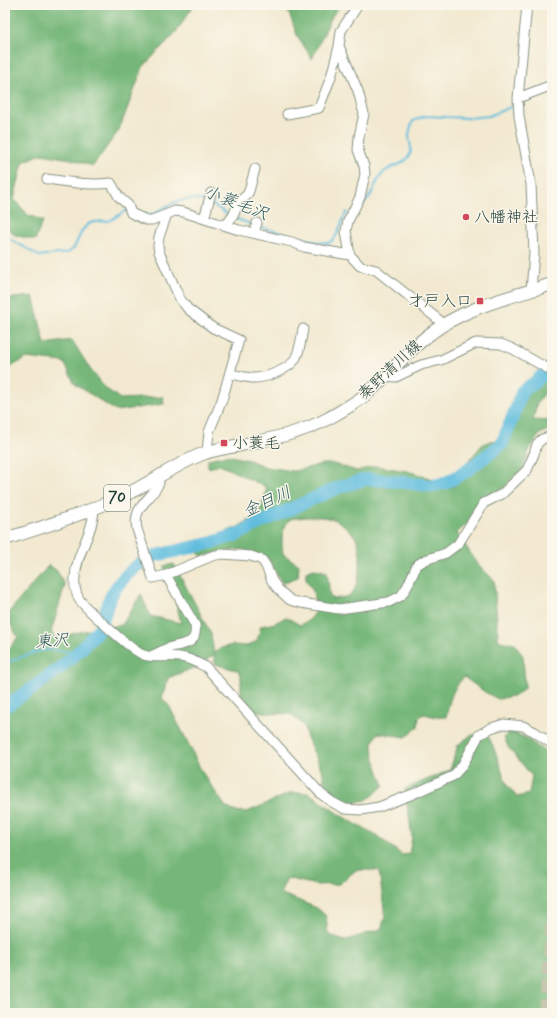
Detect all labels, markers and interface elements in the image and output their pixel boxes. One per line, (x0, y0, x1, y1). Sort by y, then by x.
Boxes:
water label: 小蓑毛沢 (200, 181, 273, 226)
place label: 八幡神社 (474, 207, 538, 228)
marker: 八幡神社 (461, 212, 471, 222)
place label: 才戸入口 (408, 291, 472, 312)
marker: 才戸入口 (475, 296, 485, 306)
street label: 秦野清川線 (354, 335, 426, 405)
place label: 小蓑毛 (232, 433, 280, 454)
marker: 小蓑毛 (219, 438, 229, 448)
water label: 金目川 (239, 482, 295, 522)
road number: 70 (104, 485, 130, 511)
water label: 東沢 (34, 629, 71, 653)

